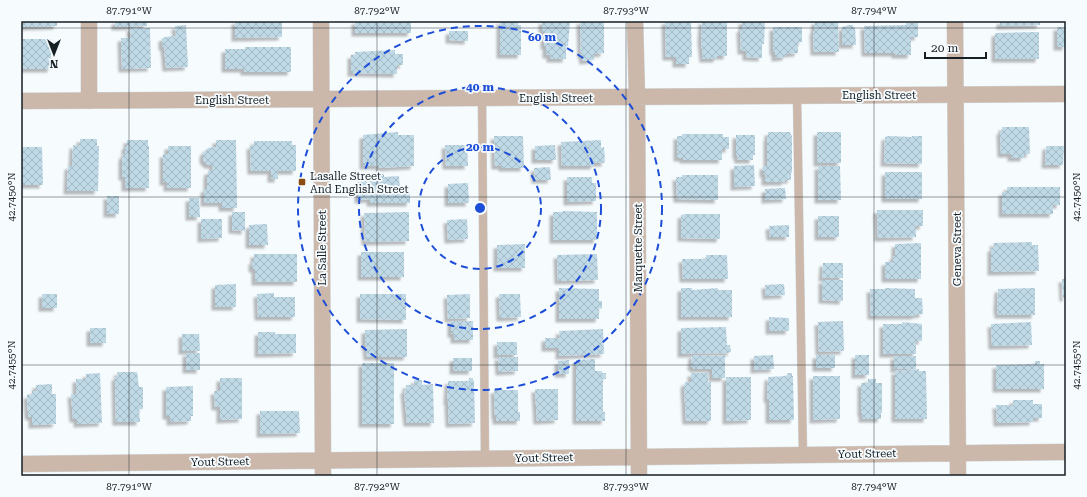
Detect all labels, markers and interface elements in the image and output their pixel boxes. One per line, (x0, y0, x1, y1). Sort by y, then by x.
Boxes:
text: 87.791°W (106, 5, 153, 16)
text: 87.792°W (354, 5, 401, 16)
text: 87.793°W (603, 5, 650, 16)
text: 87.794°W (851, 5, 898, 16)
text: 60 m (528, 30, 556, 44)
north arrow (34, 34, 74, 74)
scale bar (925, 34, 986, 60)
text: 20 m (931, 41, 958, 55)
text: N (49, 57, 58, 70)
text: 40 m (466, 80, 494, 94)
street label: English Street (842, 89, 916, 102)
street label: English Street (519, 92, 593, 105)
street label: English Street (195, 94, 269, 107)
text: 20 m (466, 140, 494, 154)
place label: Lasalle Street And English Street (310, 170, 409, 196)
text: 42.7450°N (6, 172, 17, 222)
text: 42.7450°N (1071, 172, 1082, 222)
marker: Lasalle Street And English Street (297, 177, 307, 187)
centre of rings (473, 201, 487, 215)
street label: Marquette Street (632, 203, 645, 293)
street label: La Salle Street (316, 210, 329, 286)
street label: Geneva Street (951, 212, 964, 286)
text: 42.7455°N (6, 340, 17, 390)
text: 42.7455°N (1071, 340, 1082, 390)
street label: Yout Street (838, 447, 896, 461)
street label: Yout Street (515, 451, 573, 465)
street label: Yout Street (191, 455, 249, 469)
text: 87.791°W (106, 481, 153, 492)
text: 87.792°W (354, 481, 401, 492)
text: 87.793°W (603, 481, 650, 492)
text: 87.794°W (851, 481, 898, 492)

